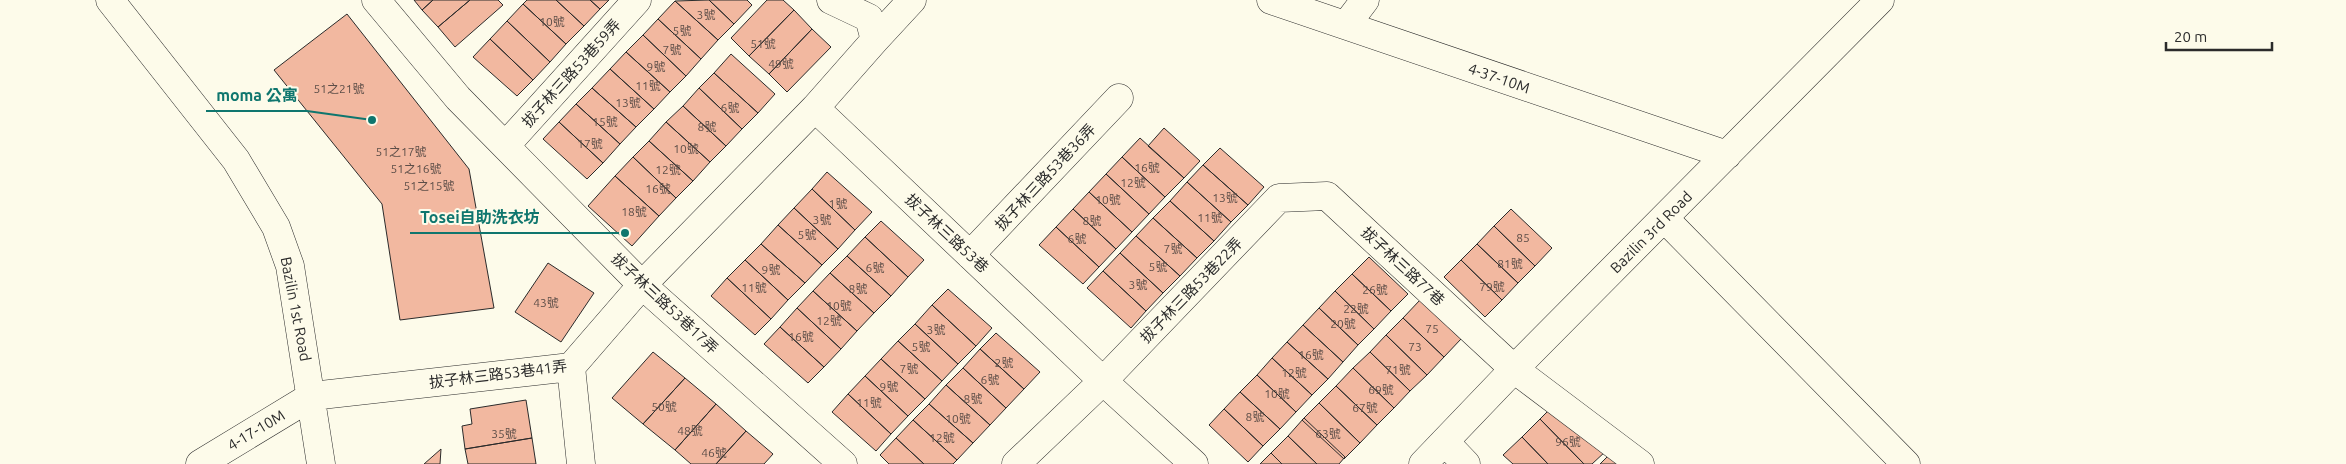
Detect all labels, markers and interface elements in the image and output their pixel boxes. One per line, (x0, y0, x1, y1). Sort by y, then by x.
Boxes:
house number: 3號 (697, 8, 715, 21)
house number: 10號 (539, 15, 565, 28)
street label: 拔子林三路53巷59弄 (518, 16, 624, 130)
scale bar (2166, 20, 2272, 52)
house number: 5號 (673, 24, 691, 37)
text: 20 m (2174, 28, 2207, 45)
house number: 51號 (750, 37, 776, 50)
house number: 7號 (663, 43, 681, 56)
house number: 49號 (768, 57, 794, 70)
house number: 9號 (647, 60, 665, 73)
street label: 4-37-10M (1466, 60, 1532, 96)
house number: 11號 (635, 79, 661, 92)
callout: moma 公寓 (206, 80, 307, 111)
house number: 51之21號 (313, 82, 365, 95)
text: moma 公寓 (216, 86, 298, 104)
house number: 13號 (615, 96, 641, 109)
house number: 6號 (721, 101, 739, 114)
house number: 15號 (592, 115, 618, 128)
house number: 8號 (698, 120, 716, 133)
street label: 拔子林三路53巷36弄 (991, 120, 1099, 234)
house number: 17號 (577, 137, 603, 150)
house number: 10號 (673, 142, 699, 155)
house number: 51之17號 (375, 145, 427, 158)
house number: 16號 (1134, 161, 1160, 174)
house number: 51之16號 (390, 162, 442, 175)
house number: 12號 (655, 163, 681, 176)
house number: 12號 (1120, 176, 1146, 189)
house number: 51之15號 (403, 179, 455, 192)
house number: 16號 (645, 182, 671, 195)
street label: Bazilin 3rd Road (1607, 188, 1695, 276)
street label: 拔子林三路53巷 (902, 190, 992, 276)
house number: 13號 (1212, 191, 1238, 204)
house number: 10號 (1095, 193, 1121, 206)
house number: 1號 (829, 197, 847, 210)
callout: Tosei自助洗衣坊 (410, 202, 550, 233)
house number: 18號 (621, 205, 647, 218)
text: Tosei自助洗衣坊 (420, 208, 540, 226)
house number: 11號 (1197, 211, 1223, 224)
house number: 3號 (813, 213, 831, 226)
house number: 8號 (1083, 214, 1101, 227)
street label: 拔子林三路77巷 (1358, 223, 1448, 309)
house number: 5號 (798, 228, 816, 241)
house number: 85 (1516, 231, 1530, 244)
house number: 6號 (1068, 232, 1086, 245)
street label: 拔子林三路53巷22弄 (1137, 234, 1245, 346)
house number: 7號 (1164, 242, 1182, 255)
street label: 拔子林三路53巷17弄 (608, 249, 722, 357)
street label: Bazilin 1st Road (278, 255, 314, 363)
house number: 81號 (1497, 257, 1523, 270)
house number: 5號 (1149, 260, 1167, 273)
house number: 6號 (866, 261, 884, 274)
house number: 9號 (762, 263, 780, 276)
house number: 3號 (1129, 278, 1147, 291)
house number: 79號 (1479, 280, 1505, 293)
house number: 11號 (741, 281, 767, 294)
house number: 8號 (849, 282, 867, 295)
house number: 26號 (1362, 283, 1388, 296)
house number: 43號 (533, 296, 559, 309)
house number: 10號 (826, 299, 852, 312)
house number: 22號 (1343, 302, 1369, 315)
house number: 12號 (816, 314, 842, 327)
house number: 20號 (1330, 317, 1356, 330)
house number: 75 (1425, 322, 1439, 335)
house number: 3號 (927, 323, 945, 336)
house number: 16號 (788, 330, 814, 343)
house number: 5號 (912, 340, 930, 353)
house number: 73 (1408, 340, 1422, 353)
house number: 16號 (1298, 348, 1324, 361)
house number: 2號 (995, 356, 1013, 369)
street label: 拔子林三路53巷41弄 (428, 357, 568, 391)
house number: 7號 (900, 362, 918, 375)
house number: 71號 (1385, 363, 1411, 376)
house number: 12號 (1281, 366, 1307, 379)
house number: 6號 (981, 373, 999, 386)
house number: 9號 (880, 380, 898, 393)
house number: 69號 (1368, 383, 1394, 396)
house number: 10號 (1264, 387, 1290, 400)
house number: 8號 (964, 392, 982, 405)
house number: 11號 (856, 396, 882, 409)
house number: 50號 (651, 400, 677, 413)
house number: 67號 (1352, 401, 1378, 414)
street label: 4-17-10M (224, 406, 288, 454)
house number: 8號 (1246, 410, 1264, 423)
house number: 10號 (945, 412, 971, 425)
house number: 48號 (677, 424, 703, 437)
house number: 35號 (491, 427, 517, 440)
house number: 63號 (1315, 427, 1341, 440)
house number: 12號 (929, 431, 955, 444)
house number: 96號 (1555, 435, 1581, 448)
house number: 46號 (701, 446, 727, 459)

